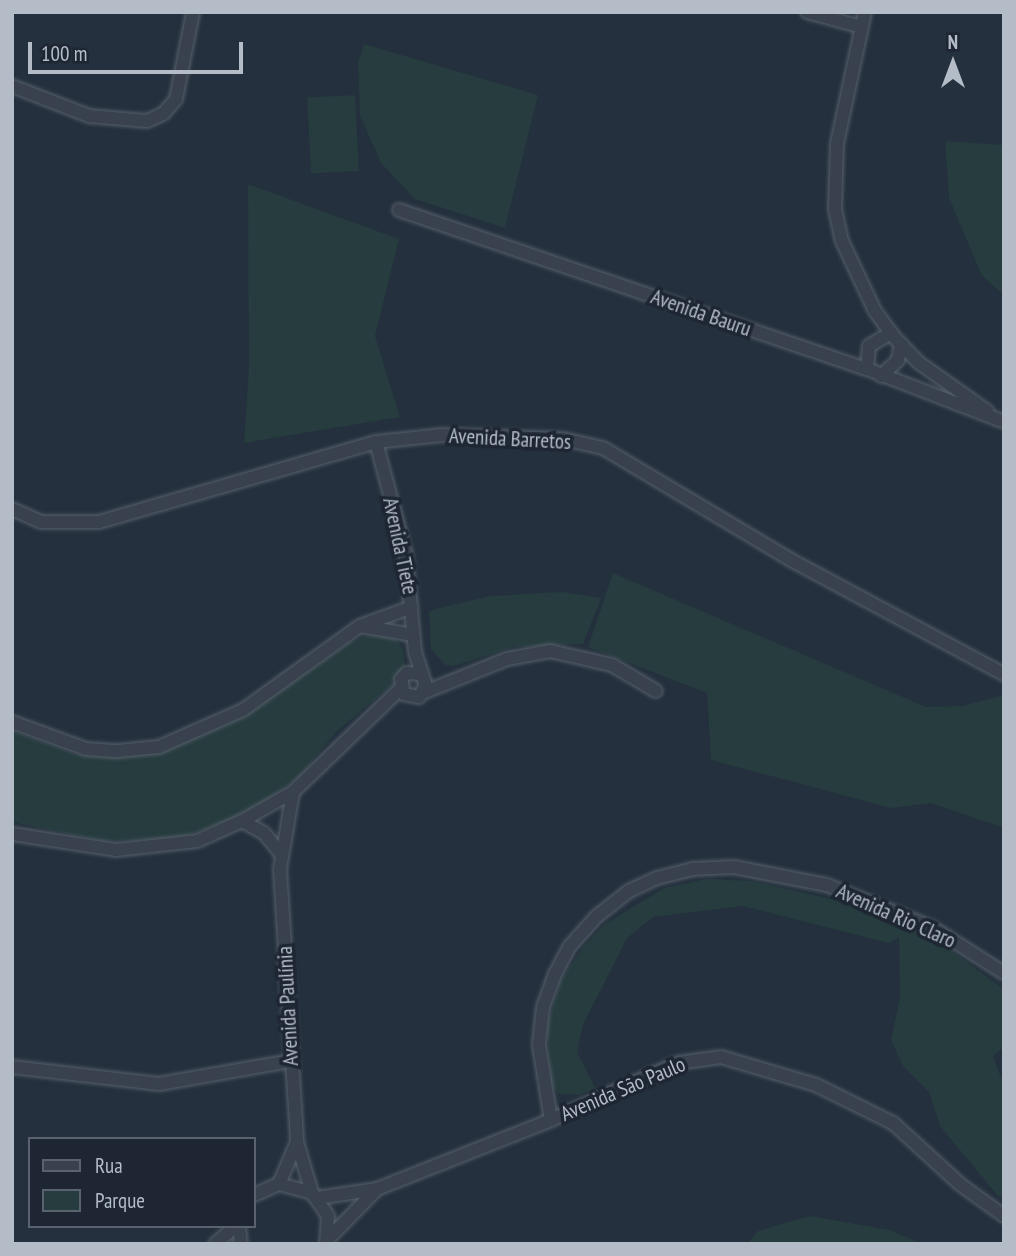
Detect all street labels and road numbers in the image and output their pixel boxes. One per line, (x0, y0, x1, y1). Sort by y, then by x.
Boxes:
street label: Avenida Bauru (648, 284, 754, 342)
street label: Avenida Barretos (448, 423, 572, 455)
street label: Avenida Tiete (377, 495, 423, 597)
street label: Avenida Rio Claro (833, 879, 959, 953)
street label: Avenida Paulínia (272, 945, 304, 1067)
street label: Avenida São Paulo (557, 1051, 689, 1127)

